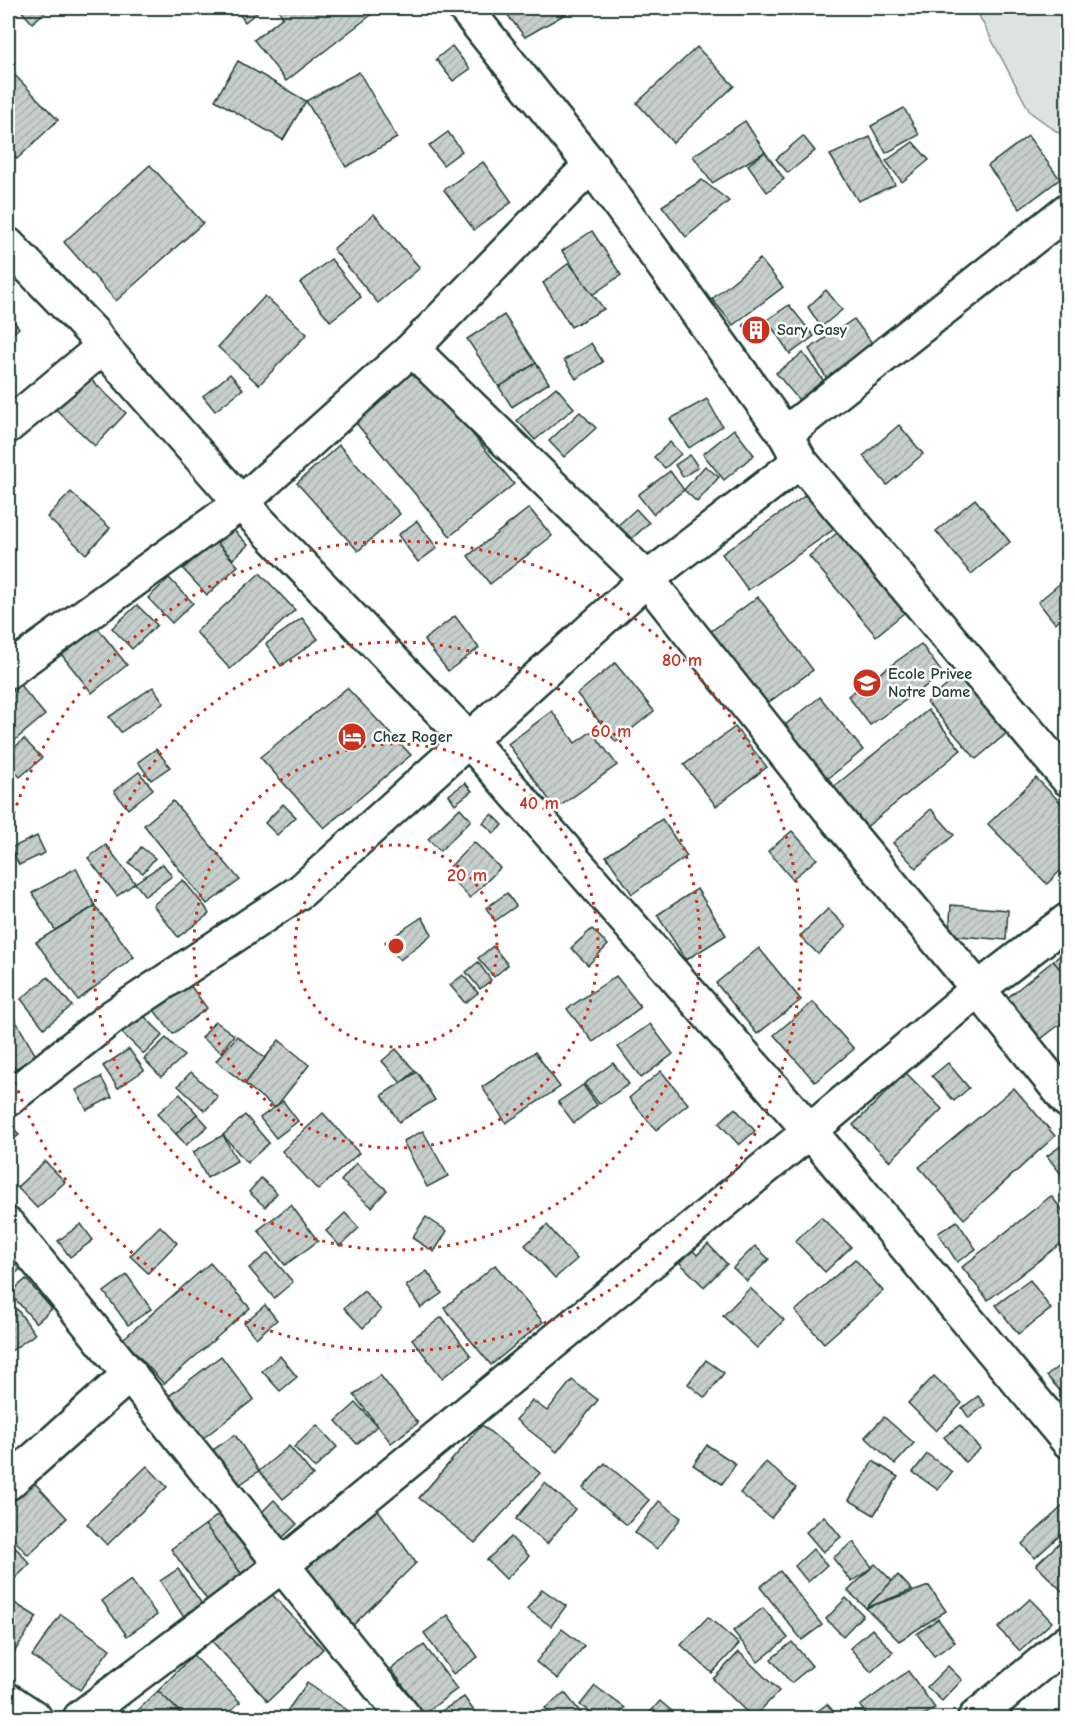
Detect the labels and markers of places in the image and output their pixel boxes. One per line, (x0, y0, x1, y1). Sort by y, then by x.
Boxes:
building icon: Sary Gasy (740, 314, 772, 346)
place label: Sary Gasy (777, 321, 848, 339)
place label: Ecole Privee Notre Dame (888, 665, 972, 701)
school or university icon: Ecole Privee Notre Dame (851, 667, 883, 699)
hotel icon: Chez Roger (336, 721, 368, 753)
place label: Chez Roger (373, 728, 453, 746)
centre of rings (386, 936, 406, 956)

